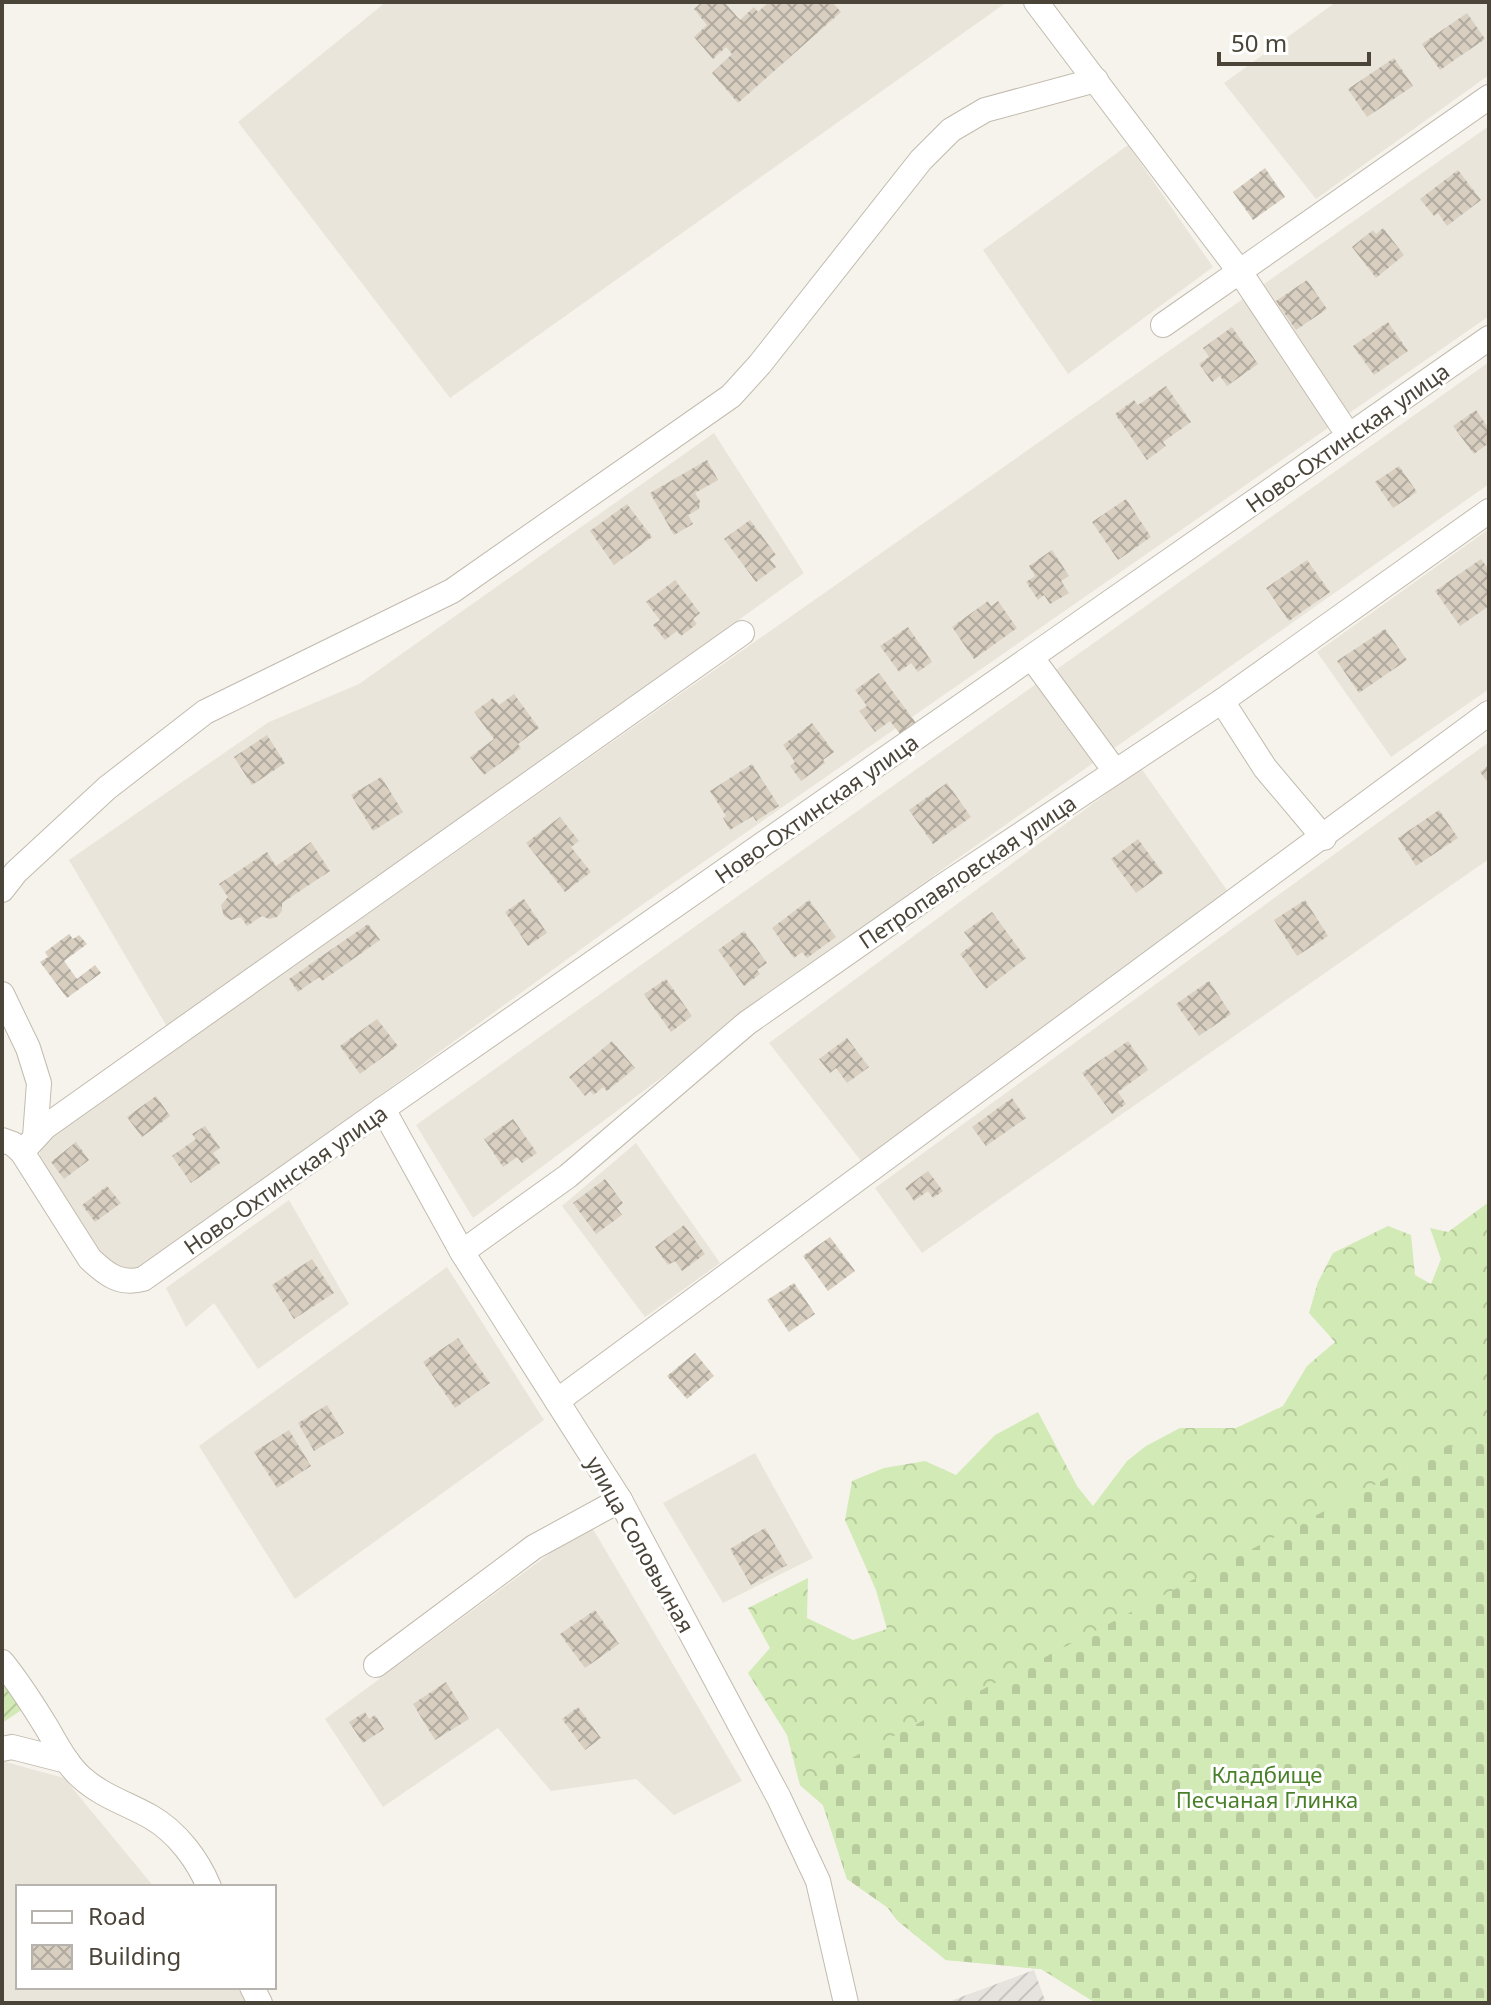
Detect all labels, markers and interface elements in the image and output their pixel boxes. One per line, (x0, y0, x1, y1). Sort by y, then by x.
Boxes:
scale bar (1219, 16, 1369, 66)
text: 50 m (1231, 26, 1287, 59)
street label: Ново-Охтинская улица (1239, 355, 1455, 519)
street label: Ново-Охтинская улица (708, 726, 924, 890)
street label: Петропавловская улица (852, 787, 1082, 955)
street label: Ново-Охтинская улица (177, 1097, 393, 1261)
street label: улица Соловьиная (580, 1450, 702, 1638)
park label: Кладбище Песчаная Глинка (1176, 1759, 1358, 1814)
legend (16, 1885, 276, 1989)
text: Road (88, 1899, 146, 1932)
text: Building (88, 1939, 181, 1972)

